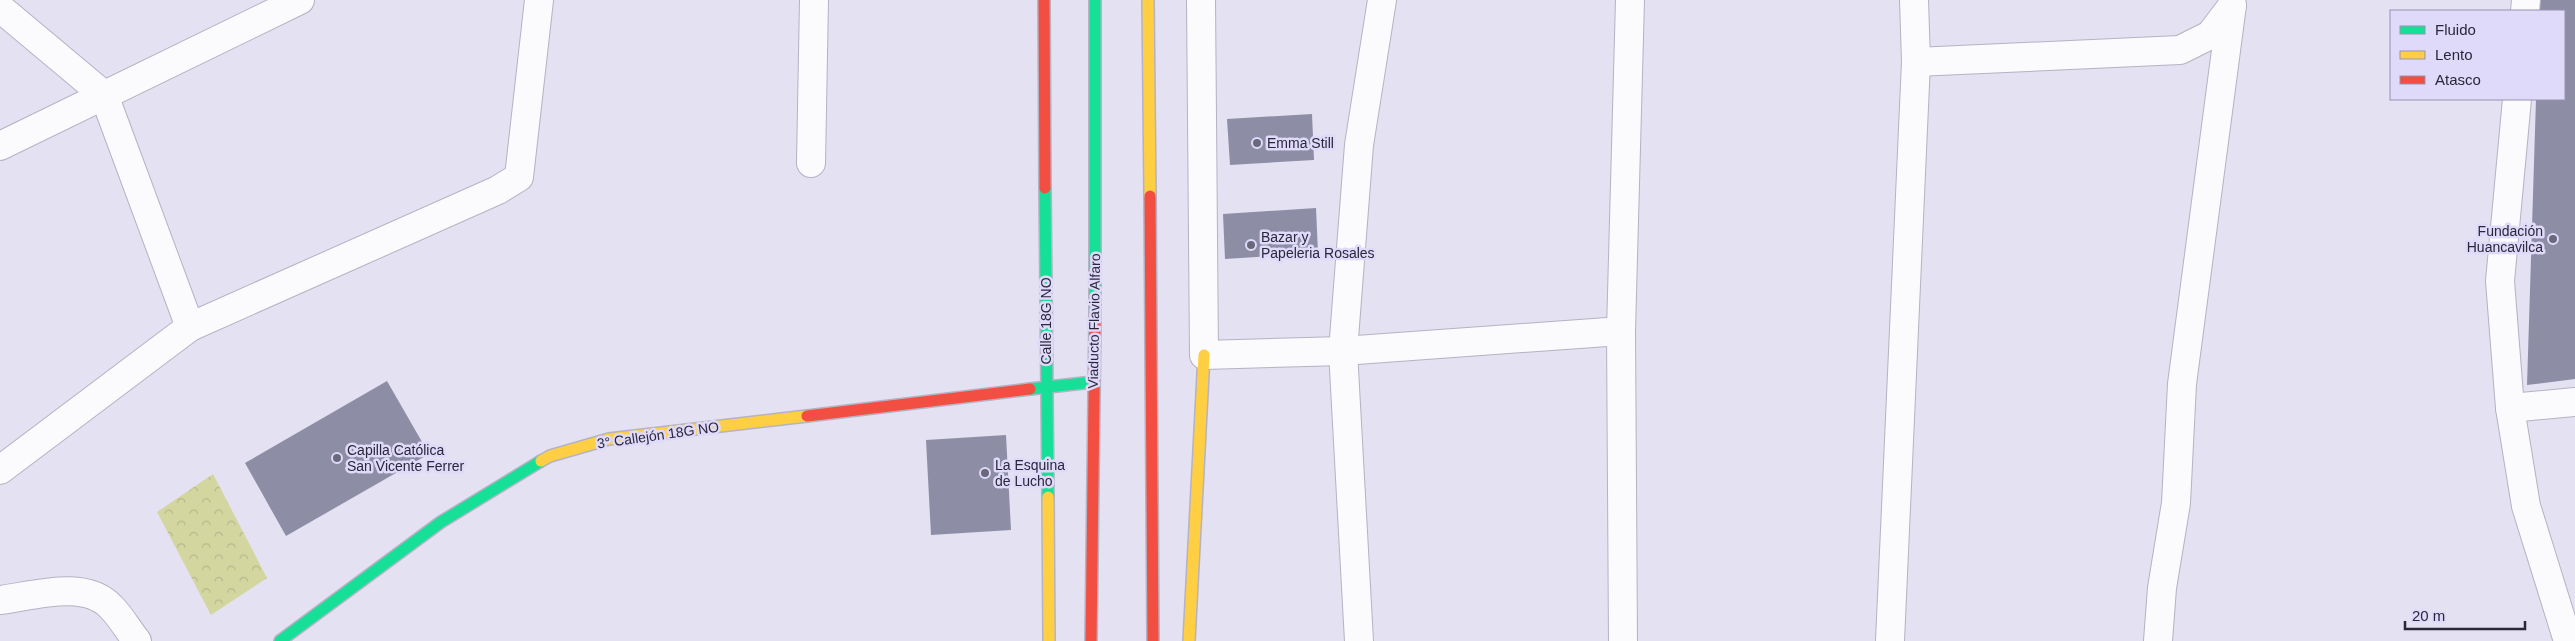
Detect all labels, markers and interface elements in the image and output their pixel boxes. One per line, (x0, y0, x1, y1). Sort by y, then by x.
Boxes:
legend (2390, 10, 2565, 100)
text: Fluido (2435, 21, 2476, 38)
text: Lento (2435, 46, 2473, 63)
text: Atasco (2435, 71, 2481, 88)
place label: Emma Still (1267, 135, 1334, 151)
marker: Emma Still (1251, 137, 1263, 149)
place label: Fundación Huancavilca (2467, 223, 2543, 255)
place label: Bazar y Papeleria Rosales (1261, 229, 1375, 261)
marker: Fundación Huancavilca (2547, 233, 2559, 245)
marker: Bazar y Papeleria Rosales (1245, 239, 1257, 251)
street label: Viaducto Flavio Alfaro (1085, 253, 1103, 389)
street label: Calle 18G NO (1038, 277, 1054, 365)
street label: 3° Callejón 18G NO (596, 418, 720, 451)
place label: Capilla Católica San Vicente Ferrer (347, 442, 465, 474)
marker: Capilla Católica San Vicente Ferrer (331, 452, 343, 464)
place label: La Esquina de Lucho (995, 457, 1065, 489)
marker: La Esquina de Lucho (979, 467, 991, 479)
scale bar (2405, 598, 2525, 630)
text: 20 m (2412, 607, 2445, 624)

